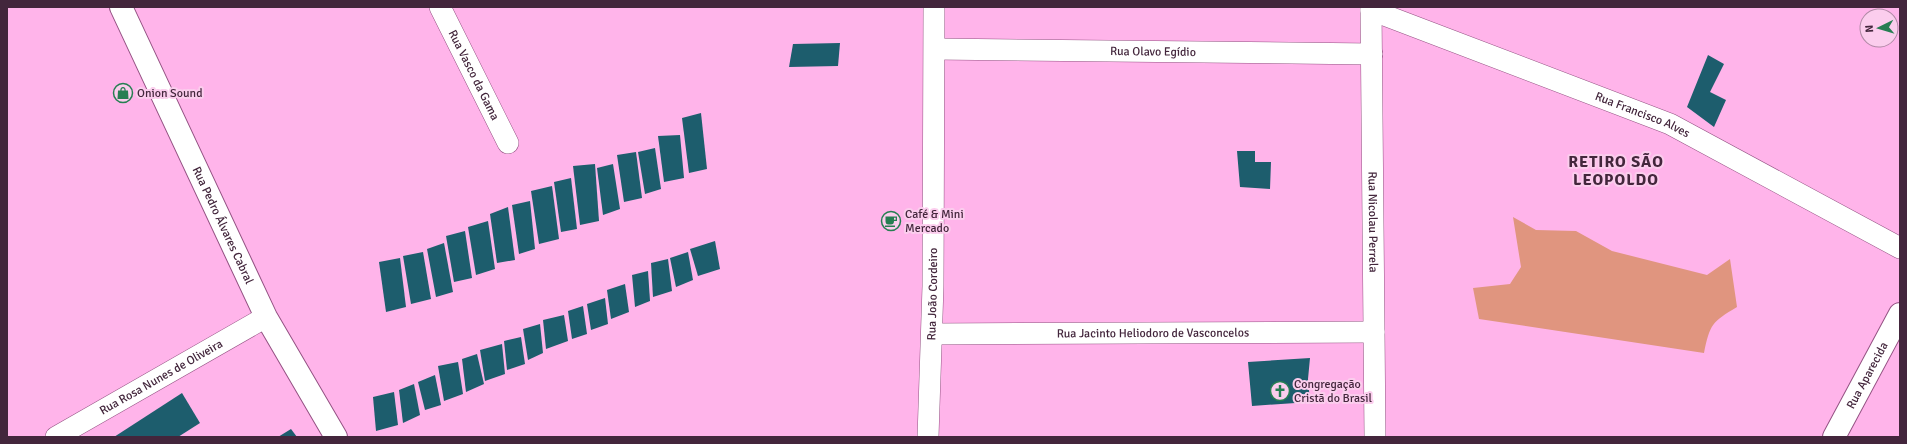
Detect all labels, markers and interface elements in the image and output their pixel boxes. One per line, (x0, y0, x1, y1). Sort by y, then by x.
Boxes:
north arrow (1859, 8, 1899, 48)
text: N (1863, 24, 1876, 33)
street label: Rua Vasco da Gama (445, 28, 502, 123)
street label: Rua Olavo Egídio (1110, 44, 1196, 60)
shop icon: Onion Sound (112, 82, 134, 104)
place label: Onion Sound (137, 86, 203, 101)
street label: Rua Francisco Alves (1593, 89, 1692, 141)
district label: RETIRO SÃO LEOPOLDO (1568, 152, 1664, 190)
street label: Rua Pedro Álvares Cabral (189, 164, 257, 287)
street label: Rua Nicolau Perrela (1365, 171, 1380, 273)
place label: Café & Mini Mercado (905, 207, 964, 236)
cafe icon: Café & Mini Mercado (880, 210, 902, 232)
street label: Rua João Cordeiro (924, 248, 941, 341)
street label: Rua Jacinto Heliodoro de Vasconcelos (1057, 326, 1249, 341)
street label: Rua Rosa Nunes de Oliveira (97, 336, 226, 418)
street label: Rua Aparecida (1843, 339, 1892, 412)
place label: Congregação Cristã do Brasil (1294, 377, 1373, 406)
church icon: Congregação Cristã do Brasil (1269, 380, 1291, 402)

